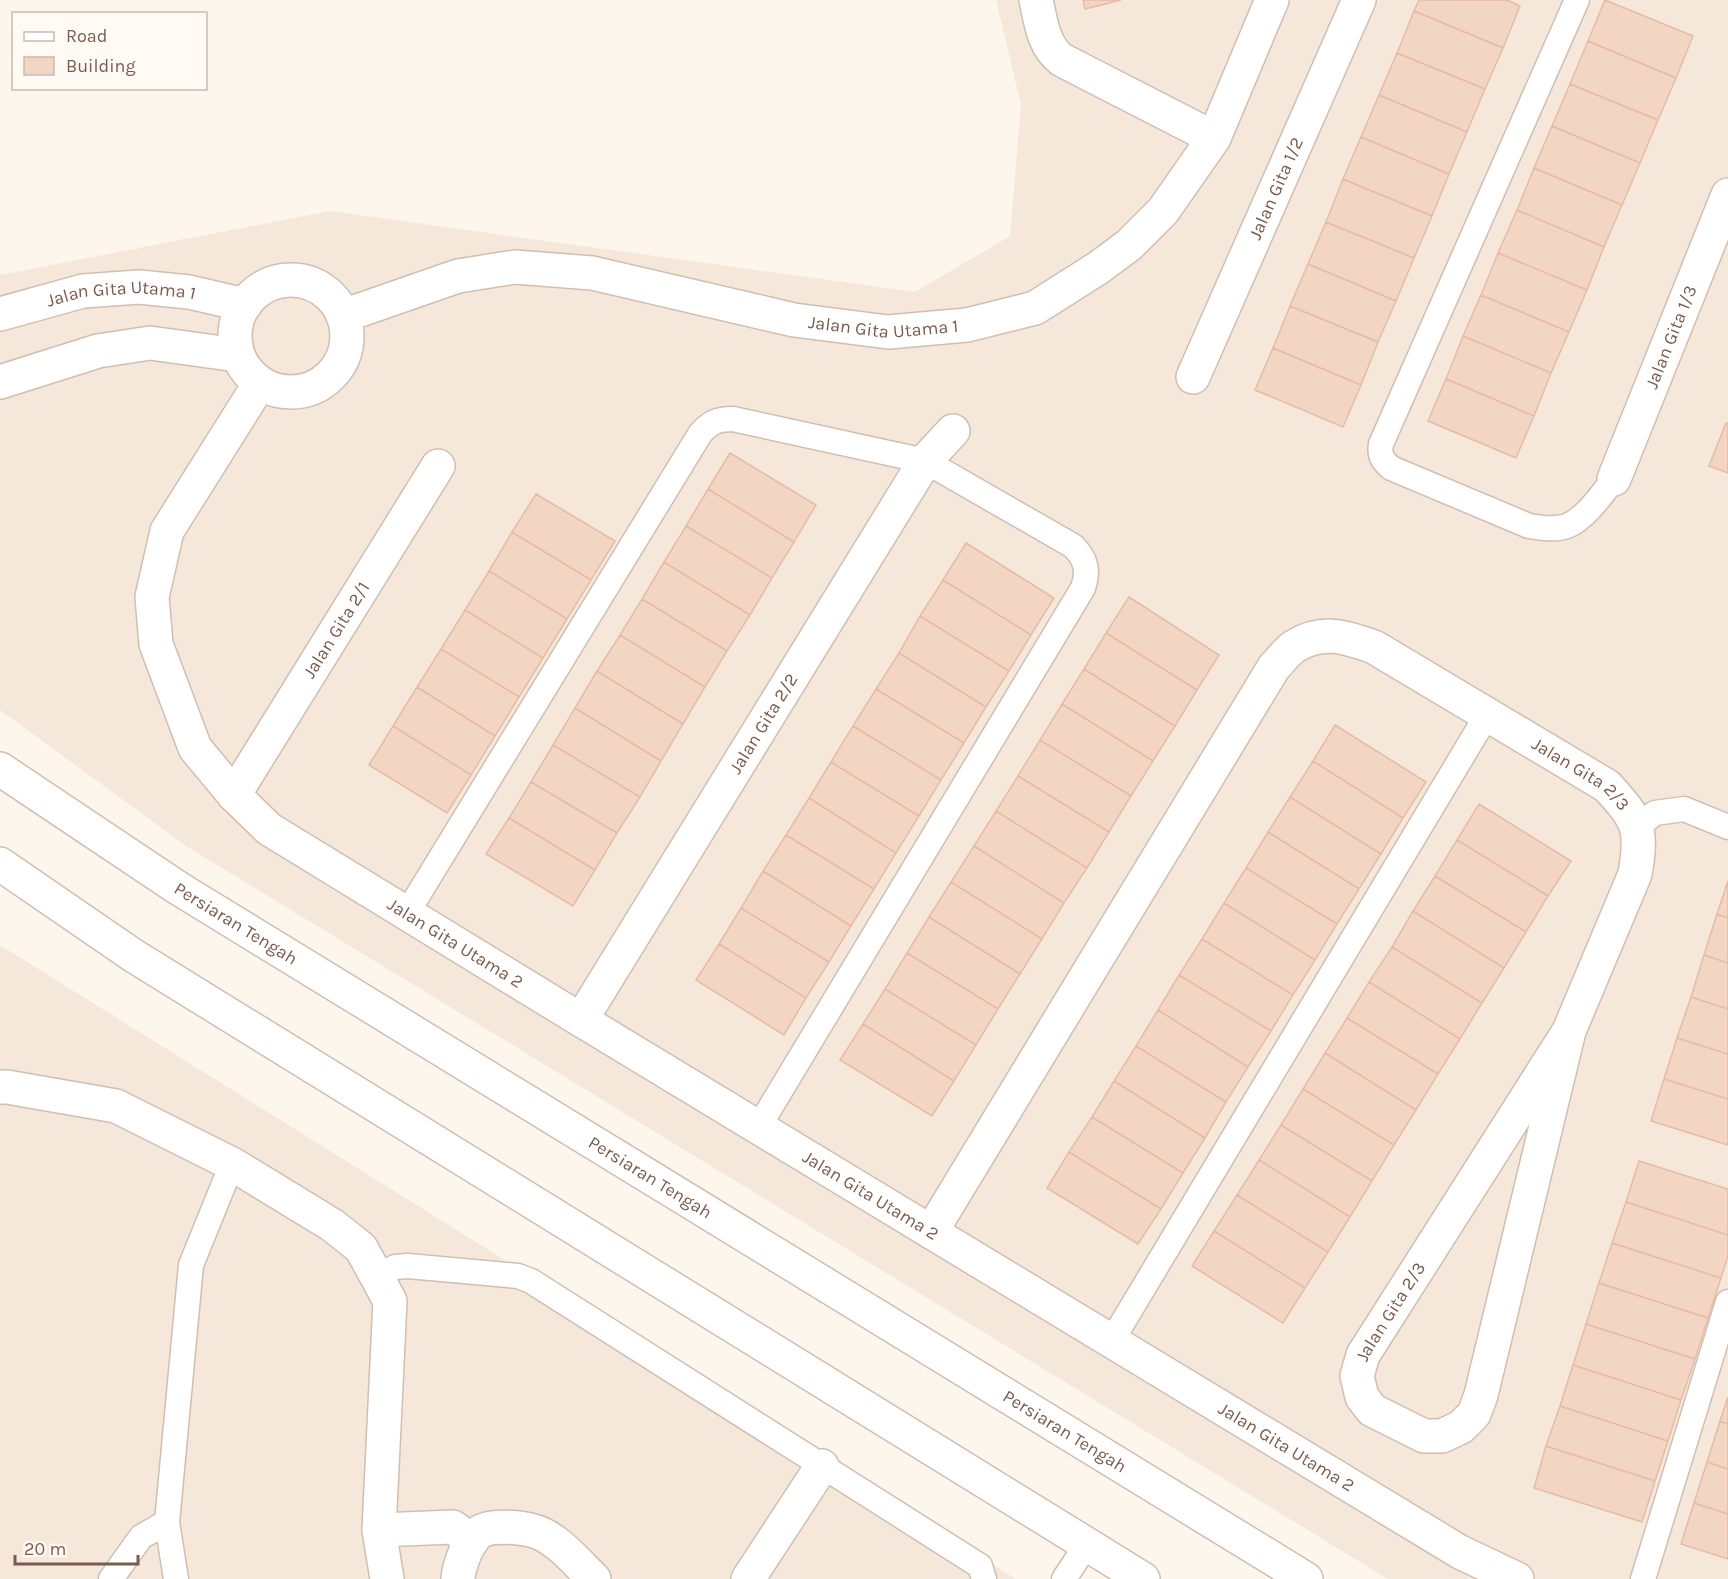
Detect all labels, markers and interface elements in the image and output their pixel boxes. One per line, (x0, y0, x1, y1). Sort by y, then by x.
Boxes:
legend (12, 12, 207, 90)
text: Road (66, 25, 107, 47)
text: Building (66, 55, 136, 77)
street label: Jalan Gita 1/2 (1244, 134, 1308, 243)
street label: Jalan Gita Utama 1 (44, 276, 198, 312)
street label: Jalan Gita 1/3 (1640, 282, 1702, 392)
street label: Jalan Gita Utama 1 (807, 311, 959, 343)
street label: Jalan Gita 2/1 (298, 578, 374, 682)
street label: Jalan Gita 2/2 (724, 669, 803, 778)
street label: Jalan Gita 2/3 (1528, 733, 1634, 815)
street label: Persiaran Tengah (170, 877, 302, 970)
street label: Jalan Gita Utama 2 (383, 893, 527, 993)
street label: Persiaran Tengah (585, 1131, 716, 1224)
street label: Jalan Gita Utama 2 (799, 1146, 943, 1245)
street label: Jalan Gita 2/3 (1351, 1258, 1430, 1364)
street label: Persiaran Tengah (999, 1385, 1131, 1477)
street label: Jalan Gita Utama 2 (1214, 1397, 1359, 1497)
scale bar (15, 1528, 138, 1566)
text: 20 m (24, 1538, 66, 1560)

